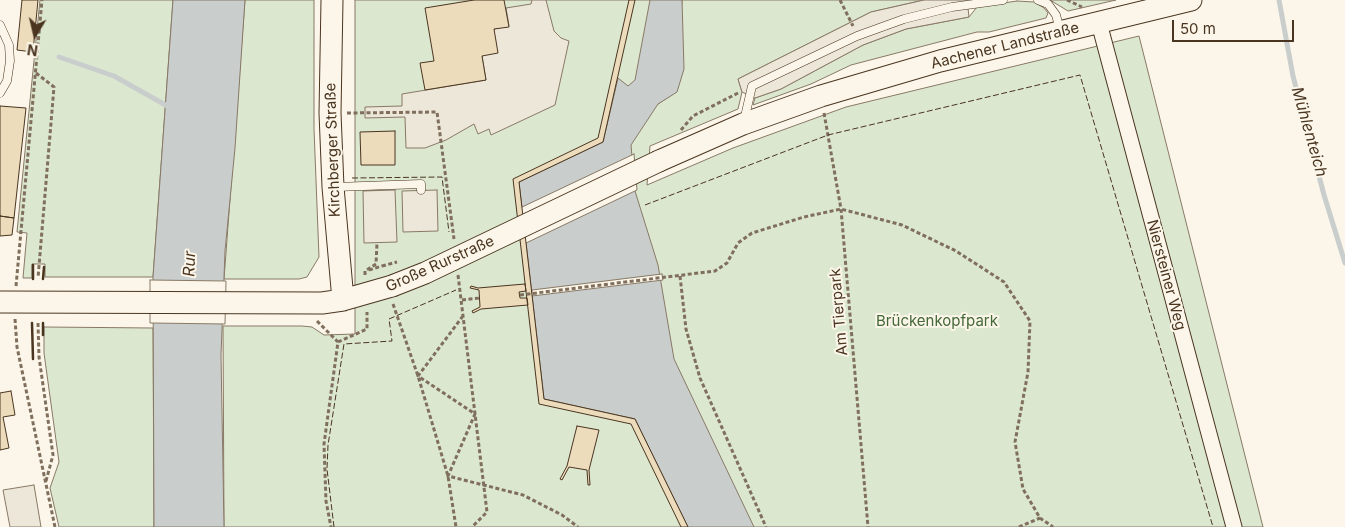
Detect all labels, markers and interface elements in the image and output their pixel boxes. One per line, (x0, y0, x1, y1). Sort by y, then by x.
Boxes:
north arrow (10, 10, 60, 60)
scale bar (1175, 10, 1298, 42)
street label: Aachener Landstraße (929, 19, 1081, 73)
text: 50 m (1180, 19, 1216, 38)
text: N (26, 41, 39, 60)
street label: Kirchberger Straße (322, 82, 344, 218)
water label: Mühlenteich (1287, 85, 1331, 179)
street label: Niersteiner Weg (1143, 218, 1189, 332)
street label: Große Rurstraße (383, 232, 497, 296)
water label: Rur (180, 251, 200, 277)
street label: Am Tierpark (826, 268, 852, 356)
park label: Brückenkopfpark (876, 312, 998, 330)

